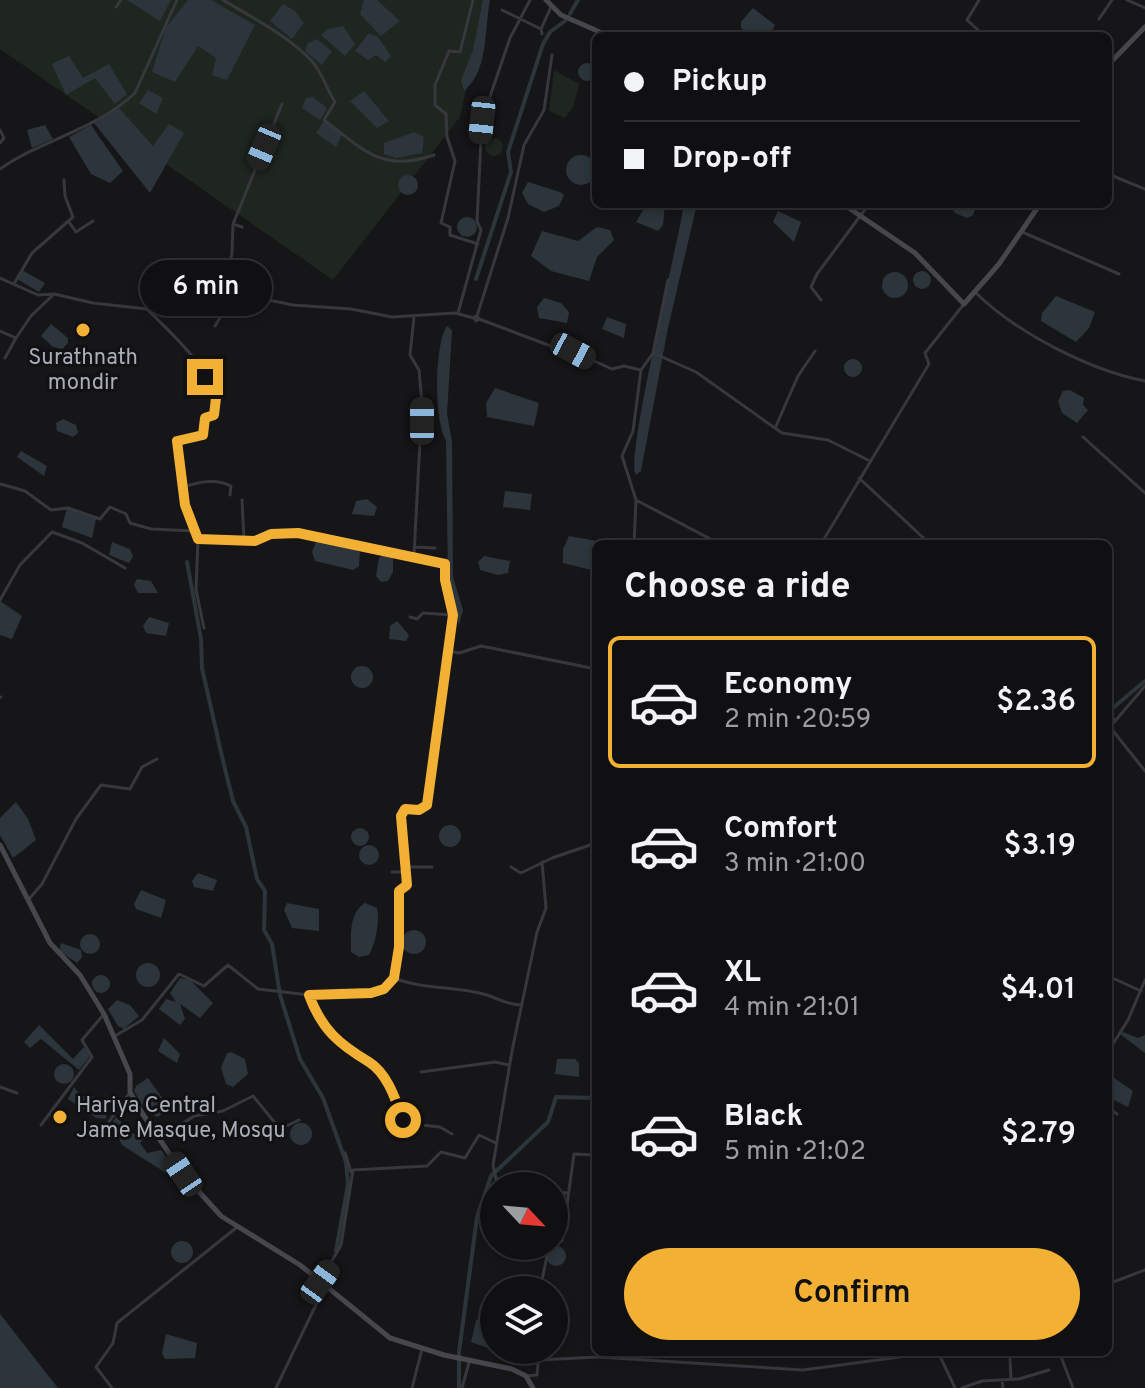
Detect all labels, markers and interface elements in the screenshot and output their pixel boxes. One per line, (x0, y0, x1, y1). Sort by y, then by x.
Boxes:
text: Pickup (672, 64, 767, 101)
car (468, 95, 496, 145)
car (244, 120, 284, 174)
text: Drop-off (672, 141, 791, 178)
callout: 6 min (139, 261, 271, 317)
text: 6 min (173, 271, 239, 304)
marker: Surathnath mondir (74, 321, 92, 339)
car (546, 329, 600, 373)
place label: Surathnath mondir (28, 345, 138, 397)
route end (187, 359, 223, 395)
car (410, 397, 434, 445)
text: Choose a ride (624, 565, 850, 611)
icon: car (628, 666, 700, 738)
text: Economy (724, 667, 852, 704)
text: $2.36 (996, 684, 1076, 721)
text: 2 min · 20:59 (724, 704, 871, 737)
icon: car (628, 810, 700, 882)
text: Comfort (724, 811, 837, 848)
text: $3.19 (1003, 828, 1076, 865)
text: 3 min · 21:00 (724, 848, 866, 881)
icon: car (628, 954, 700, 1026)
text: XL (724, 955, 761, 992)
text: $4.01 (1001, 972, 1076, 1009)
text: 4 min · 21:01 (724, 992, 860, 1025)
place label: Hariya Central Jame Masque, Mosqu (76, 1093, 286, 1145)
icon: car (628, 1098, 700, 1170)
text: Black (724, 1099, 803, 1136)
route start (385, 1102, 421, 1138)
marker: Hariya Central Jame Masque, Mosqu (51, 1108, 69, 1126)
text: $2.79 (1001, 1116, 1076, 1153)
text: 5 min · 21:02 (724, 1136, 866, 1169)
car (160, 1147, 206, 1201)
north arrow (480, 1172, 568, 1260)
map controls (480, 1172, 568, 1364)
button: Confirm (624, 1248, 1080, 1340)
car (296, 1256, 344, 1308)
button: layers (480, 1276, 568, 1364)

